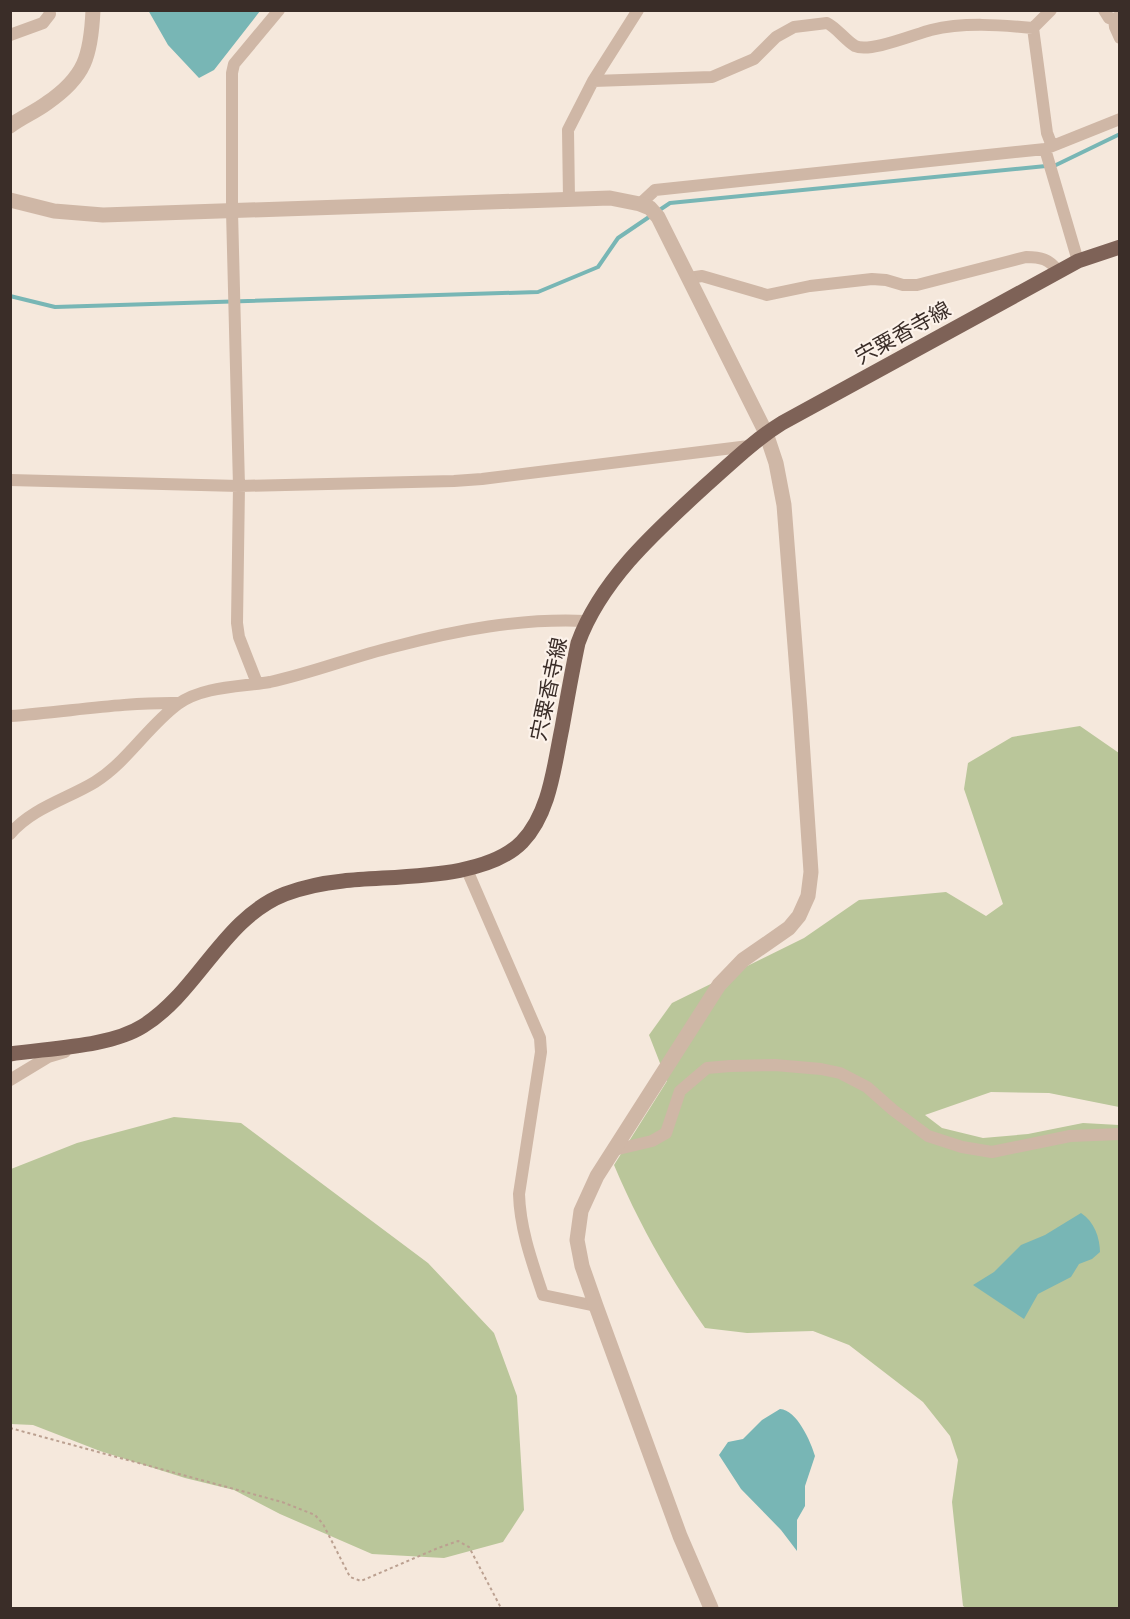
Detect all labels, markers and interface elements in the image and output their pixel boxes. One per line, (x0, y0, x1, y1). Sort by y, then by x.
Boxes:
street label: 宍粟香寺線 (850, 294, 956, 372)
street label: 宍粟香寺線 (523, 635, 575, 743)

